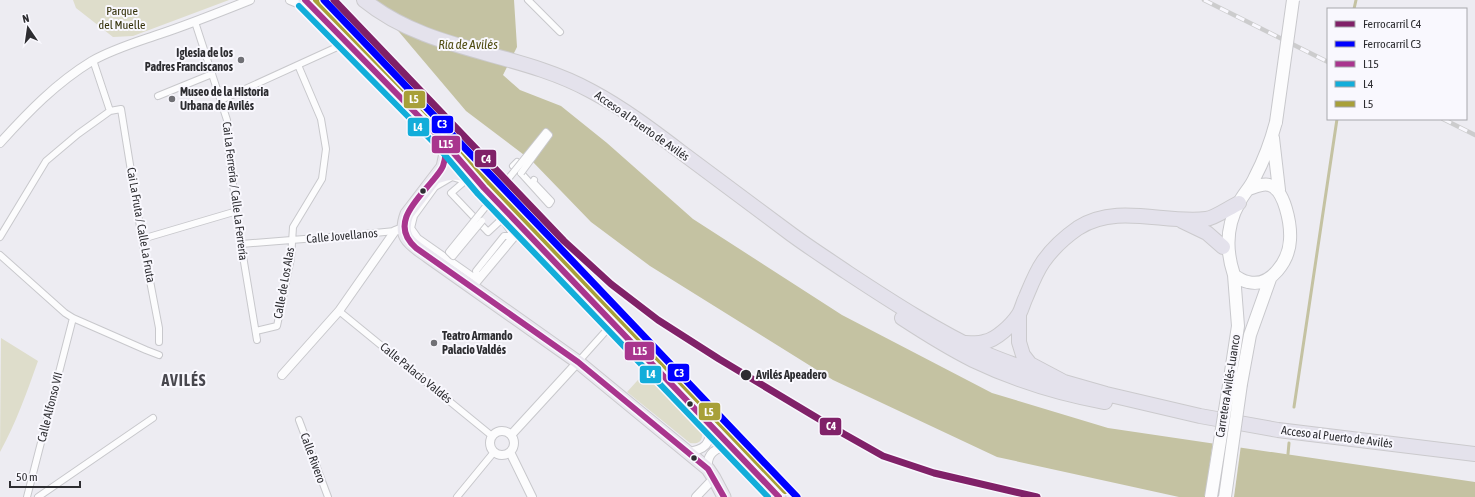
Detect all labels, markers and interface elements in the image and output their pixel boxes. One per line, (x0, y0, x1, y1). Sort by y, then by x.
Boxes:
park label: Parque del Muelle (99, 4, 145, 32)
north arrow (8, 8, 48, 48)
legend (1327, 8, 1467, 120)
text: N (21, 12, 30, 25)
text: Ferrocarril C4 (1363, 17, 1422, 31)
water label: Ría de Avilés (438, 37, 498, 52)
text: Ferrocarril C3 (1363, 37, 1422, 51)
place label: Iglesia de los Padres Franciscanos (145, 46, 234, 74)
marker: Iglesia de los Padres Franciscanos (236, 55, 246, 65)
text: L15 (1363, 57, 1379, 71)
text: L4 (1363, 77, 1374, 91)
place label: Museo de la Historia Urbana de Avilés (180, 85, 269, 113)
street label: Acceso al Puerto de Avilés (592, 88, 692, 164)
line badge: L5 (403, 90, 426, 109)
text: L5 (409, 93, 419, 105)
marker: Museo de la Historia Urbana de Avilés (167, 94, 177, 104)
text: L5 (1363, 97, 1373, 111)
line badge: C3 (431, 115, 454, 134)
line badge: L4 (407, 117, 430, 137)
text: C3 (437, 118, 447, 130)
street label: Cai La Ferrería / Calle La Ferrería (220, 121, 250, 261)
text: L4 (413, 121, 423, 133)
line badge: L15 (431, 135, 461, 154)
text: L15 (439, 138, 453, 150)
line badge: C4 (474, 149, 497, 168)
text: C4 (481, 153, 491, 165)
street label: Cai La Fruta / Calle La Fruta (124, 166, 158, 284)
unlabelled marker (418, 186, 428, 196)
street label: Calle Jovellanos (306, 226, 378, 246)
street label: Calle de Los Alas (271, 246, 297, 320)
place label: Teatro Armando Palacio Valdés (442, 329, 513, 357)
street label: Carretera Avilés-Luanco (1213, 333, 1243, 438)
marker: Teatro Armando Palacio Valdés (429, 338, 439, 348)
street label: Calle Palacio Valdés (377, 340, 455, 406)
line badge: L15 (624, 341, 655, 361)
text: L15 (633, 345, 647, 357)
line badge: C3 (667, 363, 690, 382)
line badge: L4 (639, 365, 662, 384)
text: C3 (674, 367, 684, 379)
text: L4 (646, 368, 656, 380)
marker: Avilés Apeadero (739, 368, 753, 382)
place label: Avilés Apeadero (755, 368, 827, 382)
street label: Calle Alfonso VII (35, 371, 65, 443)
district label: AVILÉS (160, 371, 207, 389)
unlabelled marker (685, 399, 695, 409)
line badge: L5 (698, 402, 721, 421)
text: L5 (704, 406, 714, 418)
line badge: C4 (819, 417, 842, 436)
text: C4 (826, 420, 836, 432)
street label: Acceso al Puerto de Avilés (1280, 423, 1394, 451)
street label: Calle Rivero (297, 431, 329, 485)
unlabelled marker (689, 453, 699, 463)
scale bar (10, 463, 80, 489)
text: 50 m (16, 470, 38, 484)

